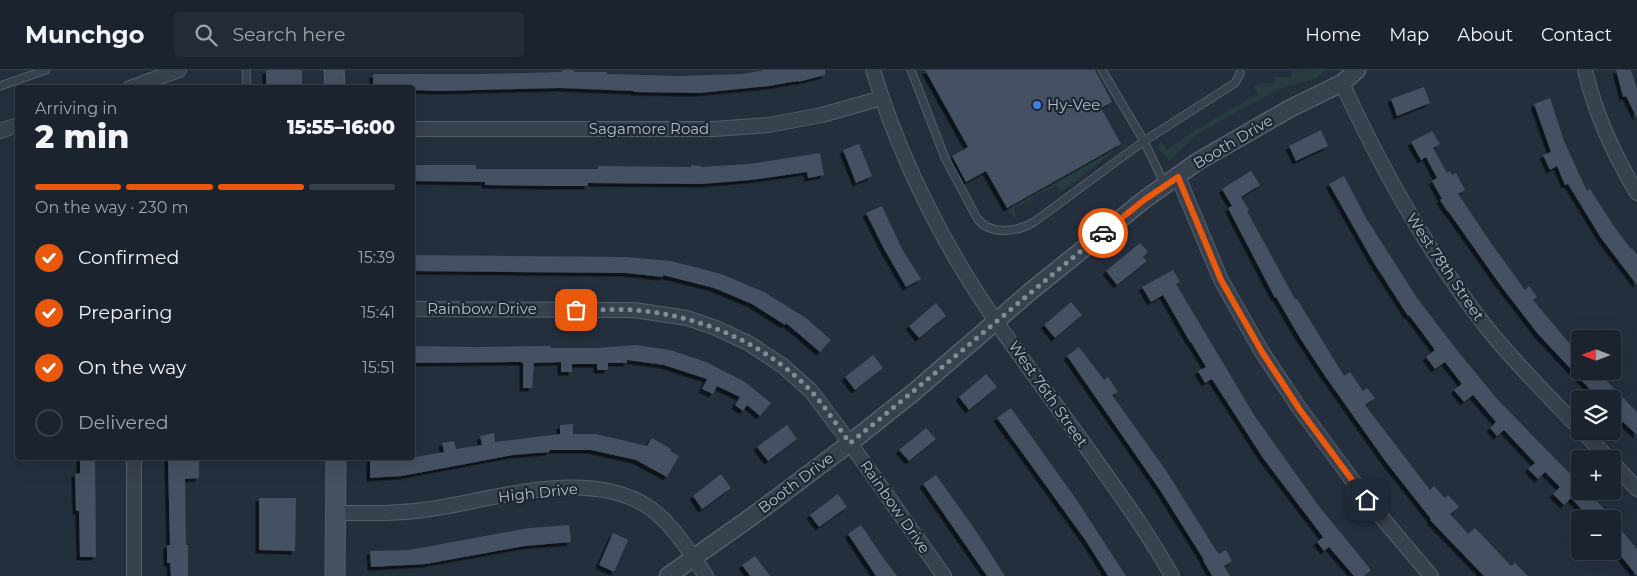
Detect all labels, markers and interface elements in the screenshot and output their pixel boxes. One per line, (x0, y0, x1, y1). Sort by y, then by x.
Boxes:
search box (174, 12, 524, 57)
text: Munchgo (25, 20, 144, 49)
icon: search (192, 21, 220, 49)
text: Search here (232, 23, 345, 46)
text: Home (1305, 24, 1361, 46)
text: Map (1389, 24, 1429, 46)
text: About (1457, 24, 1513, 46)
text: Contact (1541, 24, 1612, 46)
place label: Hy-Vee (1047, 95, 1100, 114)
text: Arriving in (35, 99, 117, 118)
marker: Hy-Vee (1031, 99, 1043, 111)
street label: Booth Drive (1189, 110, 1276, 173)
text: 15:55–16:00 (287, 116, 395, 139)
text: 2 min (35, 117, 129, 156)
street label: Sagamore Road (589, 119, 709, 138)
text: On the way · 230 m (35, 198, 188, 217)
courier (1078, 208, 1128, 258)
street label: West 78th Street (1402, 209, 1488, 324)
icon: car (1089, 219, 1117, 247)
icon: check (35, 244, 63, 272)
text: Confirmed (78, 246, 179, 269)
text: 15:39 (358, 248, 395, 267)
pin (555, 289, 597, 331)
icon: bag (562, 296, 590, 324)
icon: check (35, 299, 63, 327)
street label: Rainbow Drive (427, 299, 537, 318)
text: Preparing (78, 301, 173, 324)
text: 15:41 (361, 303, 395, 322)
north arrow (1571, 330, 1621, 380)
map controls (1571, 330, 1621, 560)
street label: West 76th Street (1005, 337, 1092, 451)
icon: check (35, 354, 63, 382)
text: On the way (78, 356, 186, 379)
text: 15:51 (362, 358, 395, 377)
button: layers (1571, 390, 1621, 440)
text: Delivered (78, 411, 169, 434)
street label: Booth Drive (754, 448, 837, 517)
button: + (1571, 450, 1621, 500)
street label: Rainbow Drive (856, 456, 935, 557)
street label: High Drive (497, 479, 579, 506)
pin (1346, 479, 1388, 521)
icon: home (1353, 486, 1381, 514)
button: − (1571, 510, 1621, 560)

